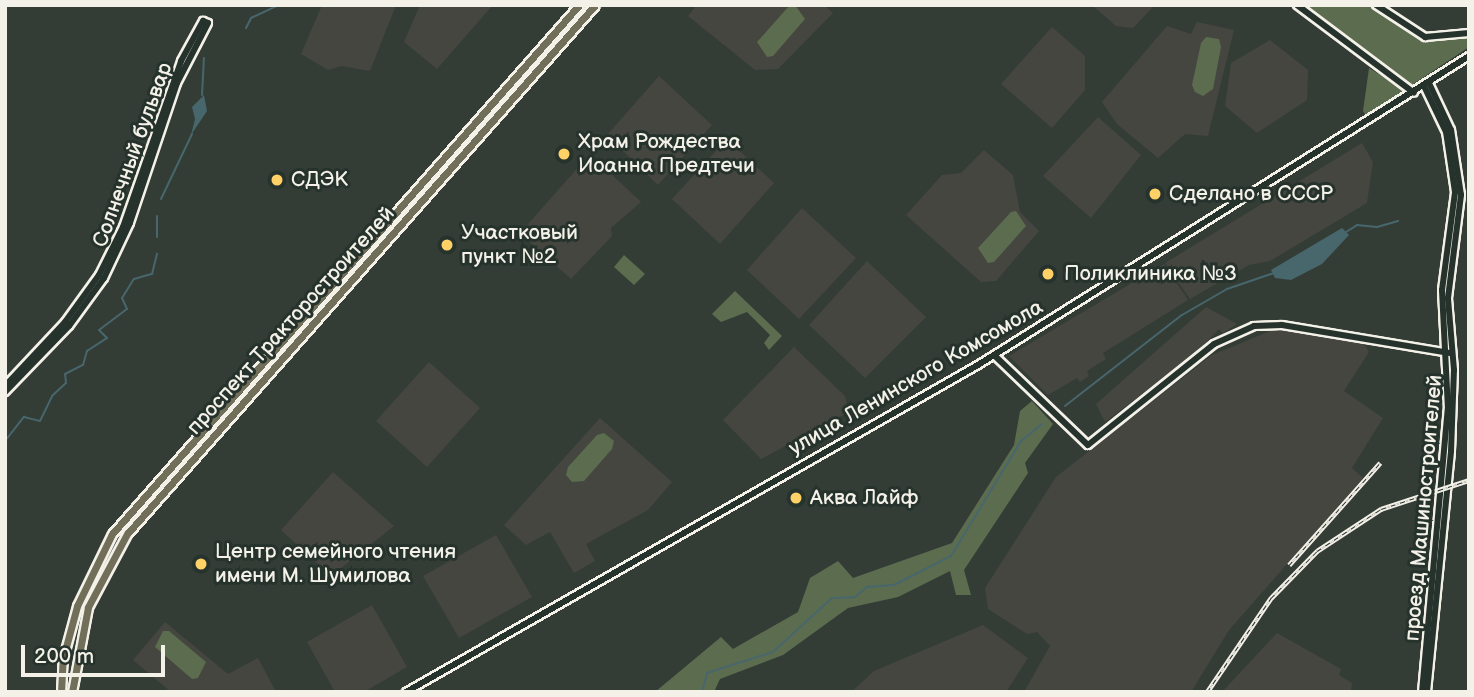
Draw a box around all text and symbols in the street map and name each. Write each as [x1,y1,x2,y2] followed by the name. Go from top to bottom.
[88,59,178,251] street label: Солнечный бульвар
[578,129,755,179] place label: Храм Рождества Иоанна Предтечи
[556,146,572,162] marker: Храм Рождества Иоанна Предтечи
[291,167,348,193] place label: СДЭК
[269,172,285,188] marker: СДЭК
[1169,181,1333,207] place label: Сделано в СССР
[1147,186,1163,202] marker: Сделано в СССР
[182,202,400,440] street label: проспект Тракторостроителей
[461,220,578,270] place label: Участковый пункт №2
[439,237,455,253] marker: Участковый пункт №2
[1064,261,1237,287] place label: Поликлиника №3
[1038,264,1058,284] marker: Поликлиника №3
[784,295,1048,461] street label: улица Ленинского Комсомола
[1400,374,1448,642] street label: проезд Машиностроителей
[810,485,918,511] place label: Аква Лайф
[788,490,804,506] marker: Аква Лайф
[215,539,456,589] place label: Центр семейного чтения имени М. Шумилова
[193,556,209,572] marker: Центр семейного чтения имени М. Шумилова
[24,630,168,674] scale bar
[34,644,94,669] text: 200 m

